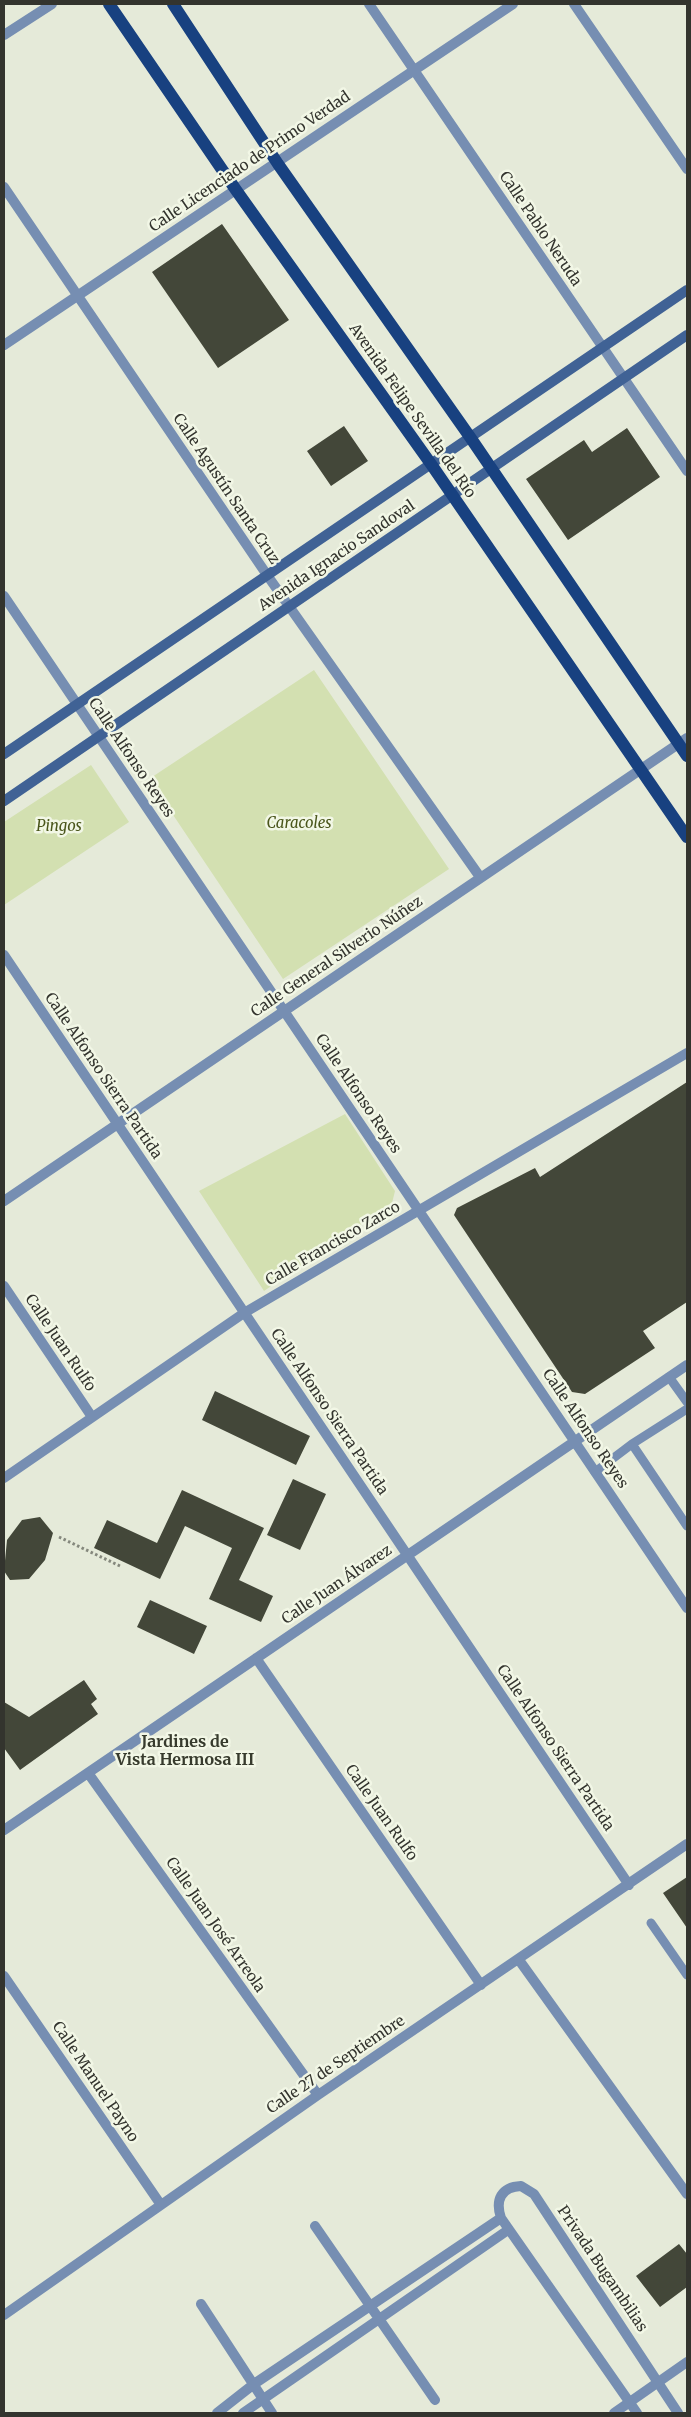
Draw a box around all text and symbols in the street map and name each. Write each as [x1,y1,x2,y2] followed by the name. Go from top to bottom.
[146,88,354,236] street label: Calle Licenciado de Primo Verdad
[495,168,585,290] street label: Calle Pablo Neruda
[345,320,479,502] street label: Avenida Felipe Sevilla del Río
[169,410,283,568] street label: Calle Agustín Santa Cruz
[255,497,419,615] street label: Avenida Ignacio Sandoval
[84,695,178,821] street label: Calle Alfonso Reyes
[266,815,332,833] park label: Caracoles
[36,818,82,836] park label: Pingos
[248,893,426,1021] street label: Calle General Silverio Núñez
[41,990,165,1162] street label: Calle Alfonso Sierra Partida
[311,1031,405,1157] street label: Calle Alfonso Reyes
[263,1198,403,1290] street label: Calle Francisco Zarco
[21,1291,99,1395] street label: Calle Juan Rulfo
[267,1326,391,1498] street label: Calle Alfonso Sierra Partida
[538,1366,632,1492] street label: Calle Alfonso Reyes
[279,1542,395,1628] street label: Calle Juan Álvarez
[493,1662,617,1834] street label: Calle Alfonso Sierra Partida
[116,1732,254,1770] district label: Jardines de Vista Hermosa III
[341,1762,421,1864] street label: Calle Juan Rulfo
[162,1854,268,1996] street label: Calle Juan José Arreola
[264,2012,408,2118] street label: Calle 27 de Septiembre
[48,2018,142,2146] street label: Calle Manuel Payno
[553,2203,651,2335] street label: Privada Bugambilias

